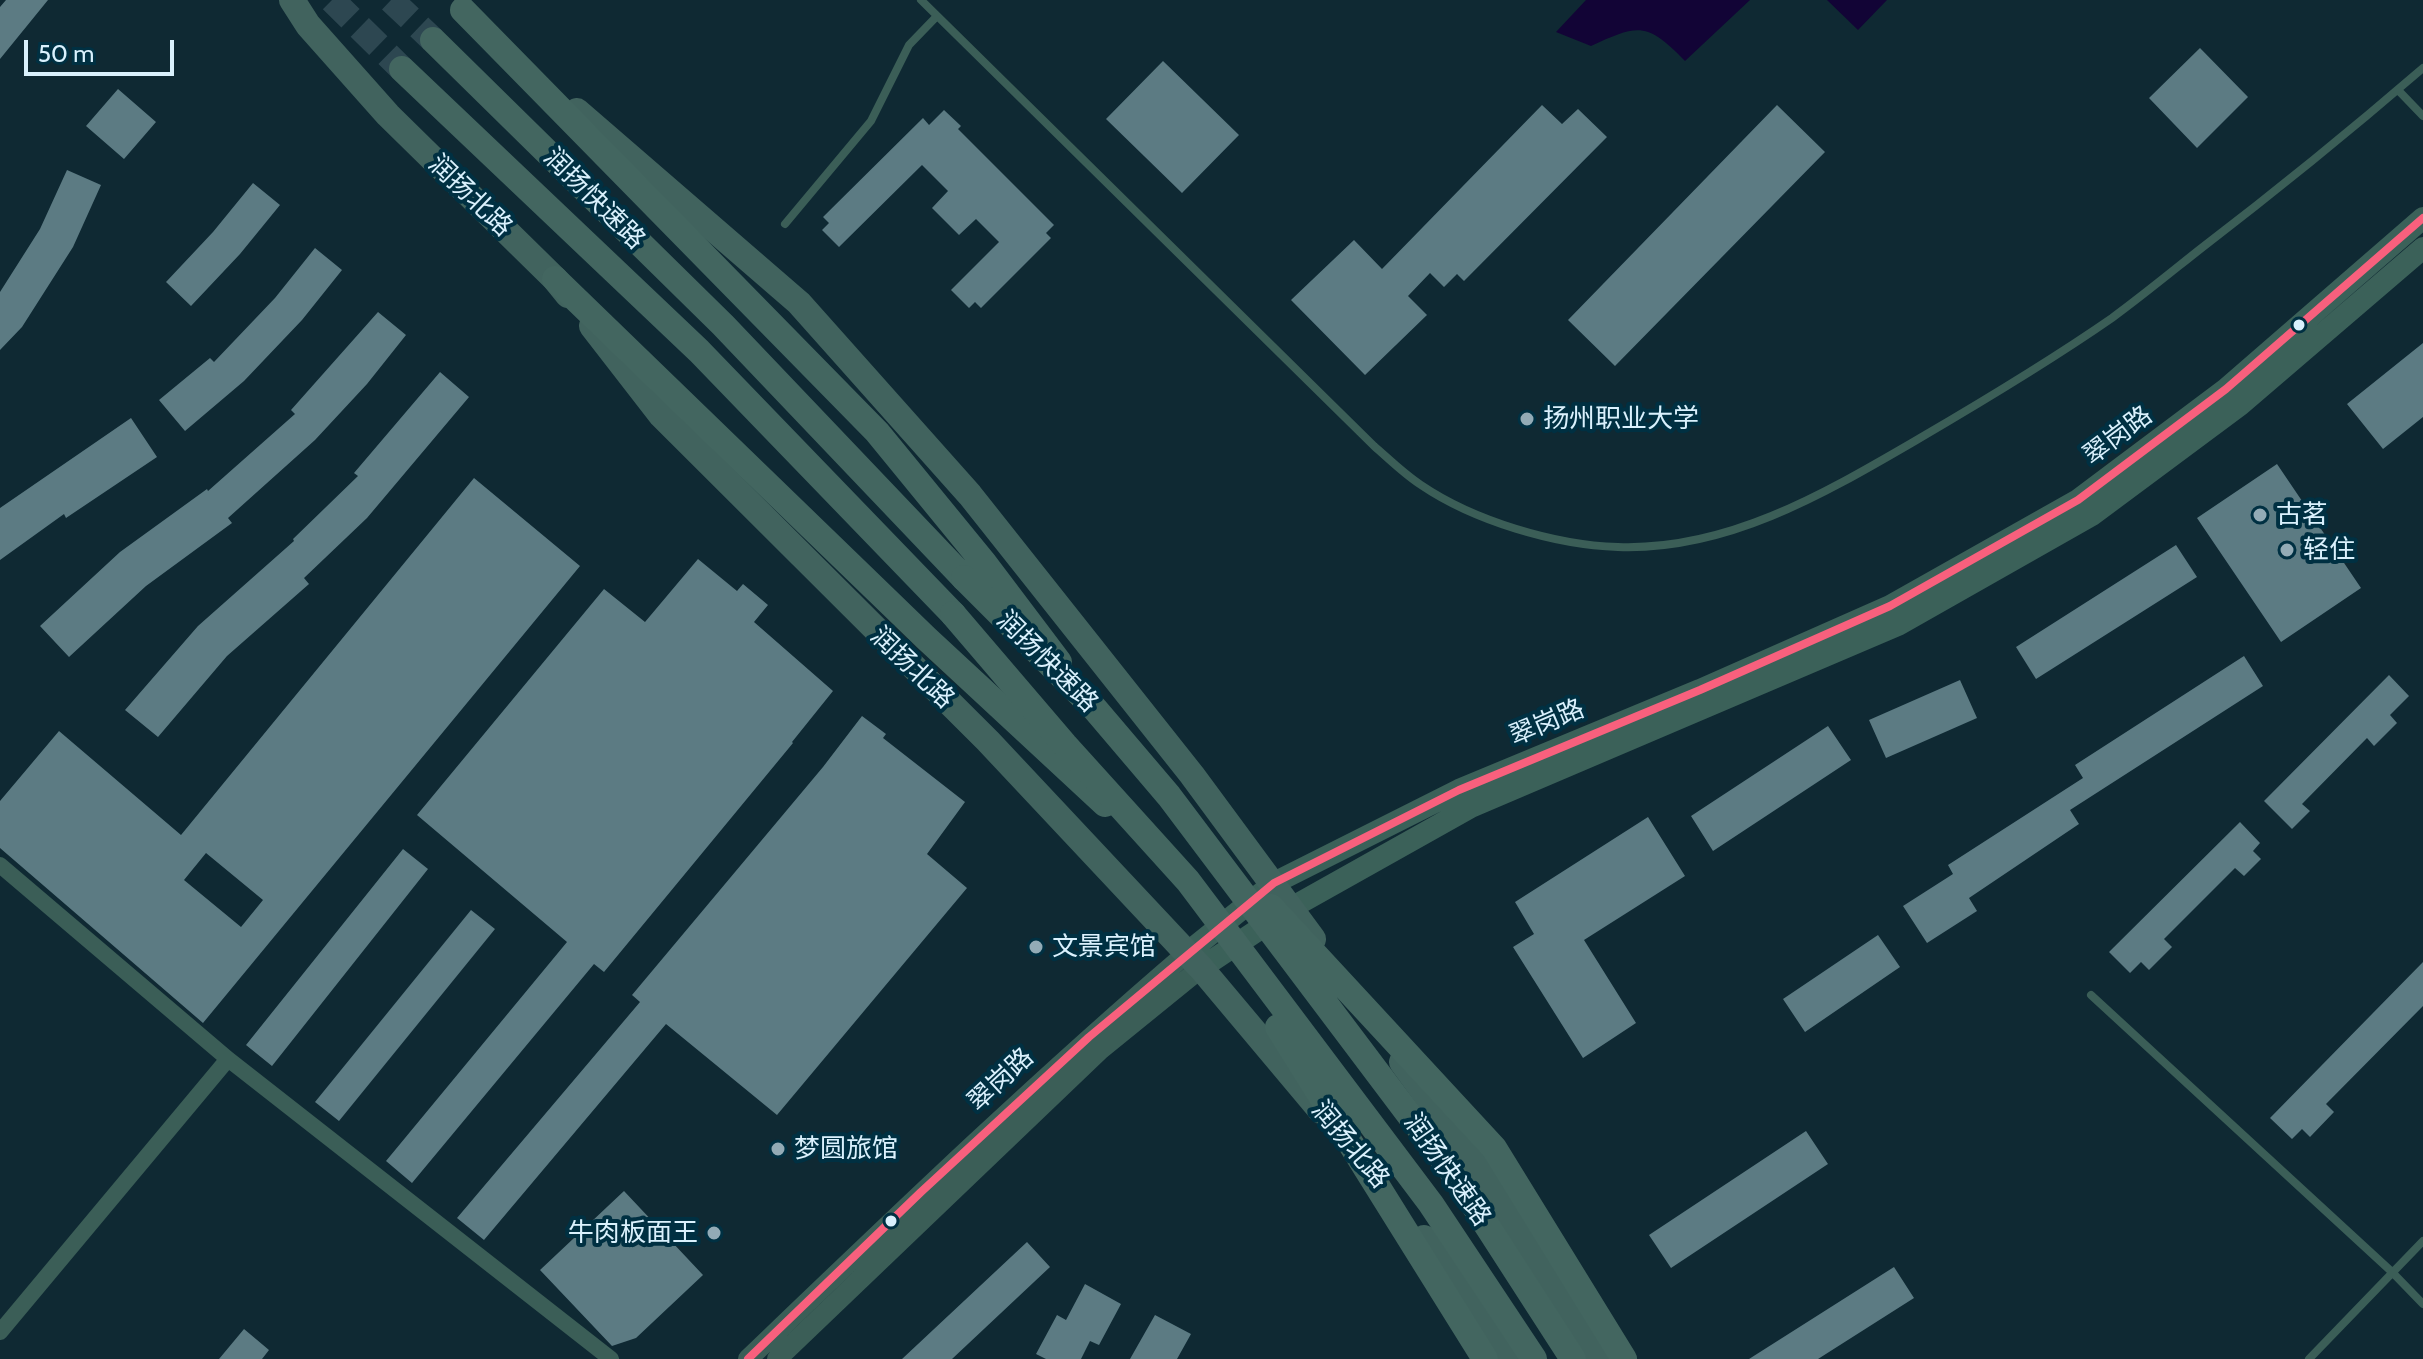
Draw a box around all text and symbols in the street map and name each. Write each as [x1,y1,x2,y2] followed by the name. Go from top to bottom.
[28,24,178,74] scale bar
[38,39,94,68] text: 50 m
[537,142,651,256] street label: 润扬快速路
[422,149,518,243] street label: 润扬北路
[2291,317,2307,333] unlabelled marker
[2077,400,2159,472] street label: 翠岗路
[1543,403,1699,435] place label: 扬州职业大学
[1518,410,1536,428] marker: 扬州职业大学
[2276,499,2328,531] place label: 古茗
[2251,506,2269,524] marker: 古茗
[2303,534,2355,566] place label: 轻住
[2278,541,2296,559] marker: 轻住
[990,605,1104,719] street label: 润扬快速路
[864,621,960,715] street label: 润扬北路
[1505,693,1589,753] street label: 翠岗路
[1052,931,1156,963] place label: 文景宾馆
[1027,938,1045,956] marker: 文景宾馆
[962,1042,1040,1118] street label: 翠岗路
[1305,1095,1395,1195] street label: 润扬北路
[1397,1108,1497,1232] street label: 润扬快速路
[794,1133,898,1165] place label: 梦圆旅馆
[769,1140,787,1158] marker: 梦圆旅馆
[883,1213,899,1229] unlabelled marker
[568,1217,698,1249] place label: 牛肉板面王
[705,1224,723,1242] marker: 牛肉板面王

